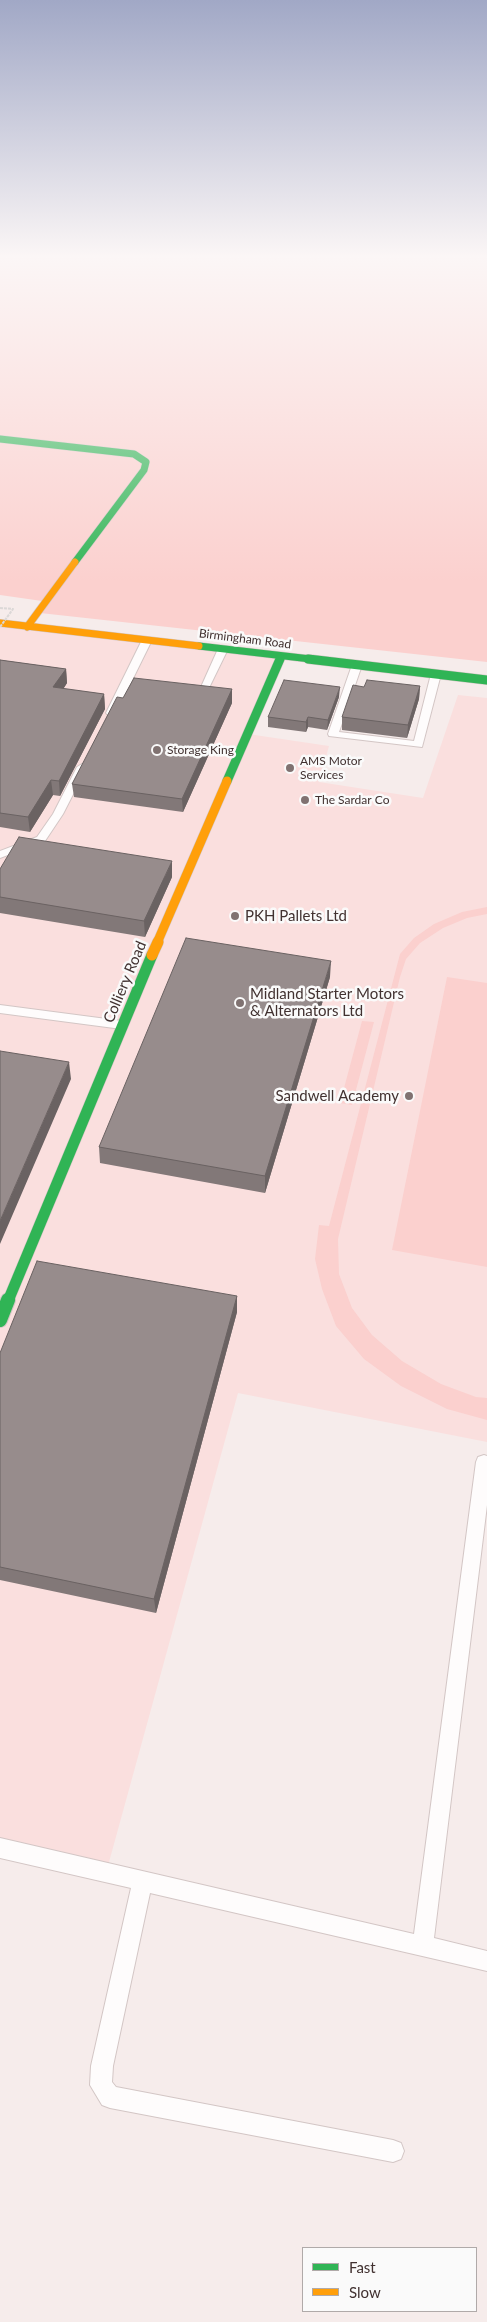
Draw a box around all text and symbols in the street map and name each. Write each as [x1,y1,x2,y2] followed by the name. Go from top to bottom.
[198,626,292,652] street label: Birmingham Road
[167,743,234,757] place label: Storage King
[151,744,163,756] marker: Storage King
[300,754,362,782] place label: AMS Motor Services
[284,762,296,774] marker: AMS Motor Services
[315,793,389,807] place label: The Sardar Co
[299,794,311,806] marker: The Sardar Co
[245,907,347,925] place label: PKH Pallets Ltd
[229,910,241,922] marker: PKH Pallets Ltd
[100,938,150,1026] street label: Colliery Road
[250,985,404,1020] place label: Midland Starter Motors & Alternators Ltd
[234,997,246,1009] marker: Midland Starter Motors & Alternators Ltd
[275,1087,399,1105] place label: Sandwell Academy
[403,1090,415,1102] marker: Sandwell Academy
[302,2247,477,2312] legend
[349,2258,376,2276] text: Fast
[349,2283,381,2301] text: Slow

